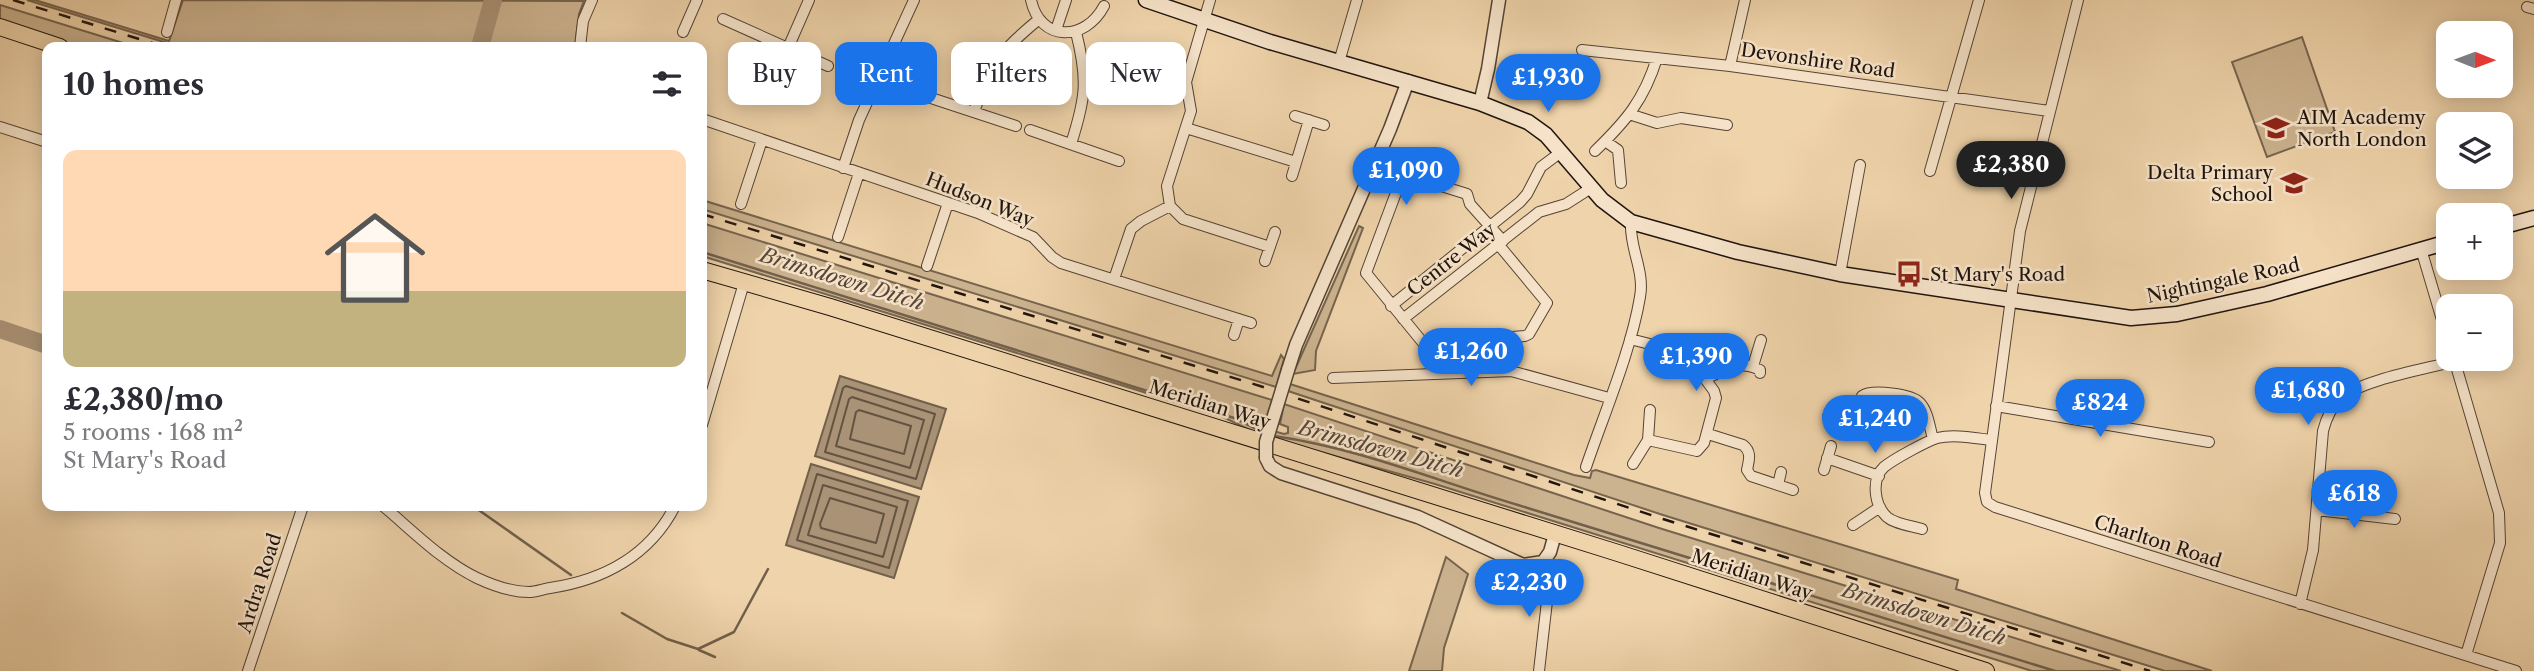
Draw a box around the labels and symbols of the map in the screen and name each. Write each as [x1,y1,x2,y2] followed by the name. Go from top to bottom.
[2436,21,2513,98] north arrow
[1739,38,1897,83] street label: Devonshire Road
[1491,54,1605,114] pin: £1,930
[2296,106,2427,151] place label: AIM Academy North London
[2261,113,2291,143] school or university icon: AIM Academy North London
[1954,142,2068,201] pin: £2,380
[1349,148,1463,207] pin: £1,090
[2147,161,2273,206] place label: Delta Primary School
[922,167,1038,232] street label: Hudson Way
[2279,168,2309,198] school or university icon: Delta Primary School
[1403,217,1500,301] street label: Centre Way
[755,241,927,315] water label: Brimsdown Ditch
[2144,253,2302,308] street label: Nightingale Road
[1894,259,1924,289] bus stop icon: St Mary's Road
[1930,263,2066,286] place label: St Mary's Road
[1414,328,1528,388] pin: £1,260
[1639,334,1753,393] pin: £1,390
[2251,368,2365,427] pin: £1,680
[1146,375,1274,434] street label: Meridian Way
[2059,380,2141,439] pin: £824
[1818,396,1932,455] pin: £1,240
[1294,414,1466,483] water label: Brimsdown Ditch
[2313,470,2395,530] pin: £618
[2091,510,2225,573] street label: Charlton Road
[232,530,286,637] street label: Ardra Road
[1688,544,1816,605] street label: Meridian Way
[1472,560,1586,619] pin: £2,230
[1837,576,2009,650] water label: Brimsdown Ditch

